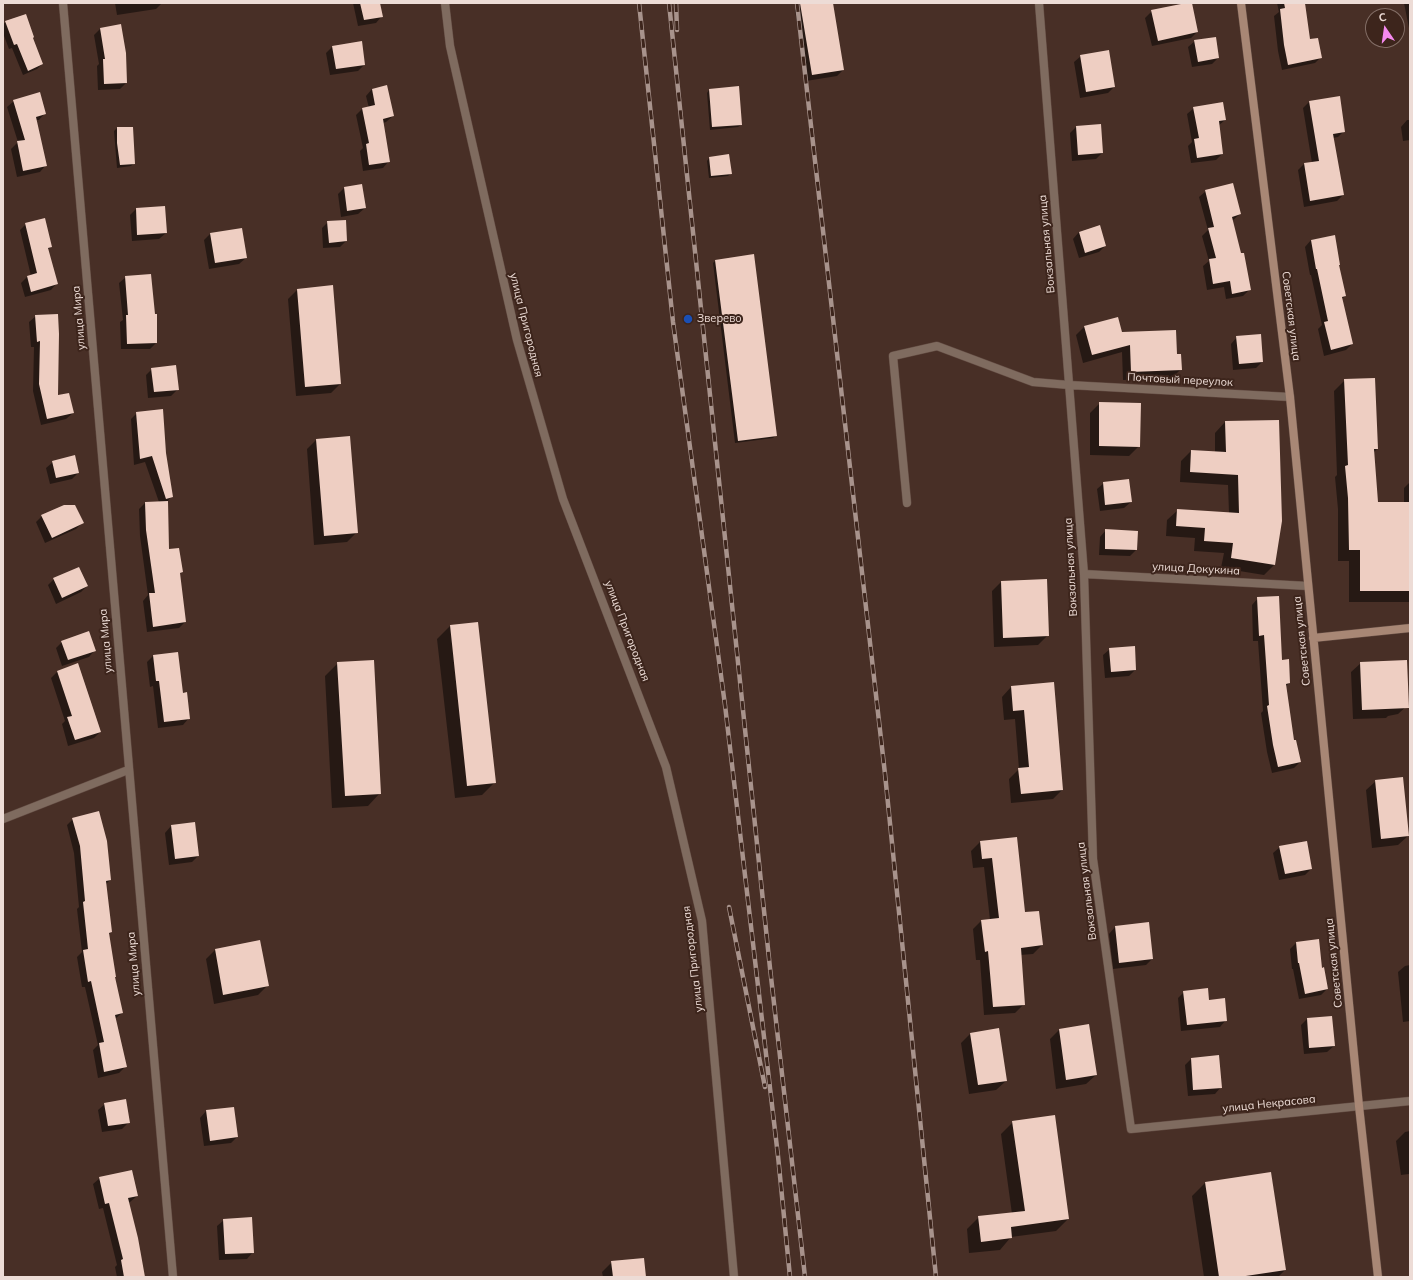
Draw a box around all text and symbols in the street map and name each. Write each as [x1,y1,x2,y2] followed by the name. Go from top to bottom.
[1365,8,1405,48] north arrow
[1377,10,1388,25] text: С
[1036,194,1058,294] street label: Вокзальная улица
[1279,270,1303,362] street label: Советская улица
[507,271,545,379] street label: улица Пригородная
[70,285,88,351] street label: улица Мира
[697,312,742,326] place label: Зверево
[682,313,694,325] marker: Зверево
[1127,371,1233,389] street label: Почтовый переулок
[1062,517,1080,617] street label: Вокзальная улица
[1152,560,1240,578] street label: улица Докукина
[602,579,652,683] street label: улица Пригородная
[1291,595,1313,687] street label: Советская улица
[97,608,115,674] street label: улица Мира
[1074,841,1100,941] street label: Вокзальная улица
[680,905,706,1013] street label: улица Пригородная
[1323,917,1345,1009] street label: Советская улица
[125,931,143,997] street label: улица Мира
[1222,1093,1316,1115] street label: улица Некрасова

